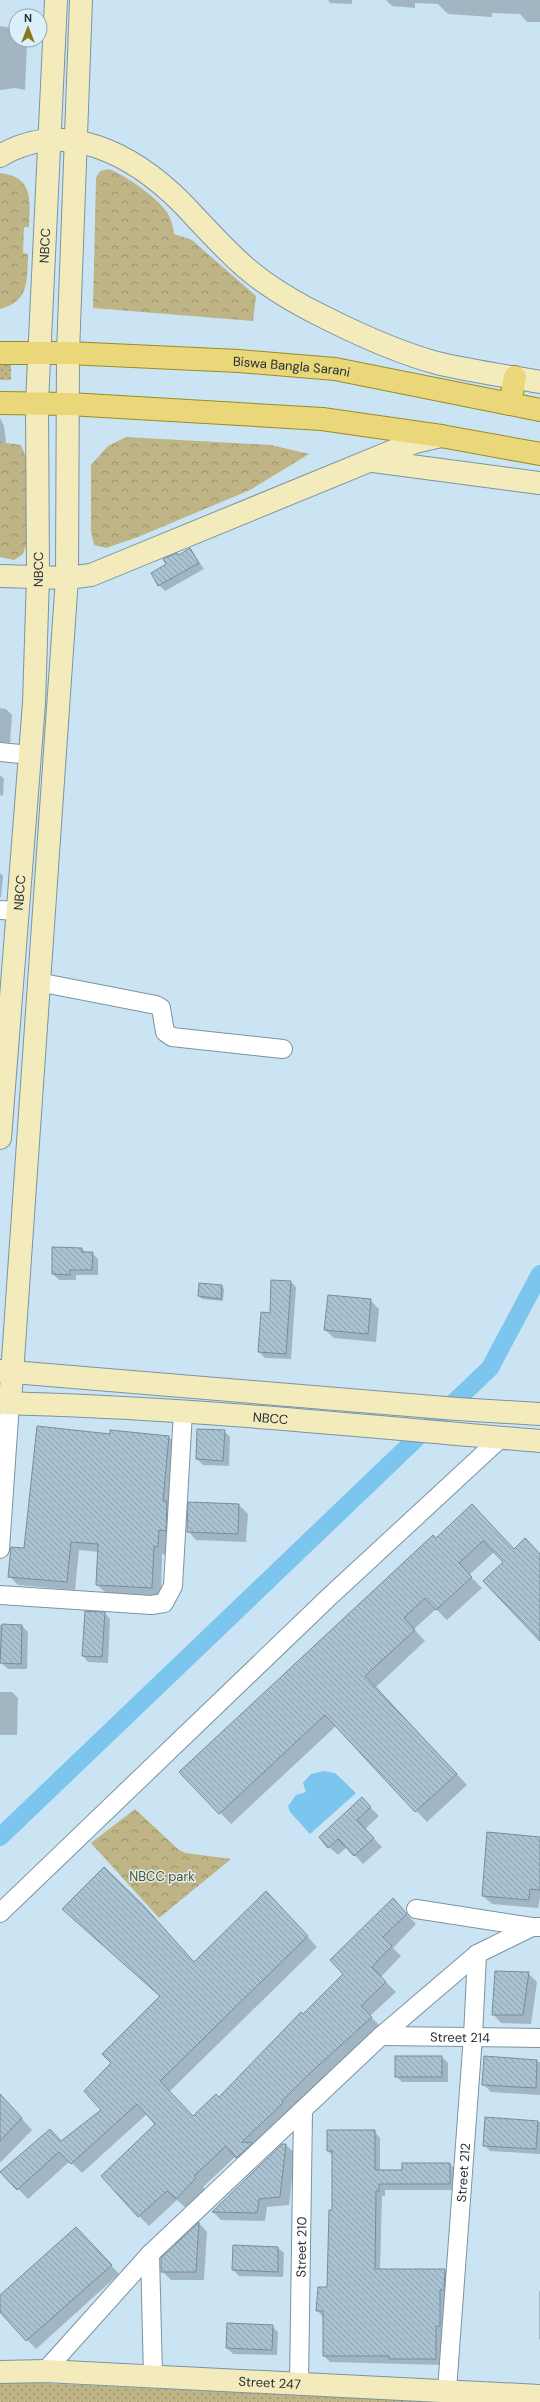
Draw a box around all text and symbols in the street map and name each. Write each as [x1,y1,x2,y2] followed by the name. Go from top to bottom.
[8,8,48,48] north arrow
[24,11,32,25] text: N
[36,227,54,264] street label: NBCC
[233,353,352,381] street label: Biswa Bangla Sarani
[30,552,47,587] street label: NBCC
[10,874,30,911] street label: NBCC
[252,1409,289,1428] street label: NBCC
[129,1868,195,1885] park label: NBCC park
[430,2029,490,2046] street label: Street 214
[453,2142,474,2203] street label: Street 212
[293,2216,310,2278] street label: Street 210
[238,2373,301,2393] street label: Street 247

